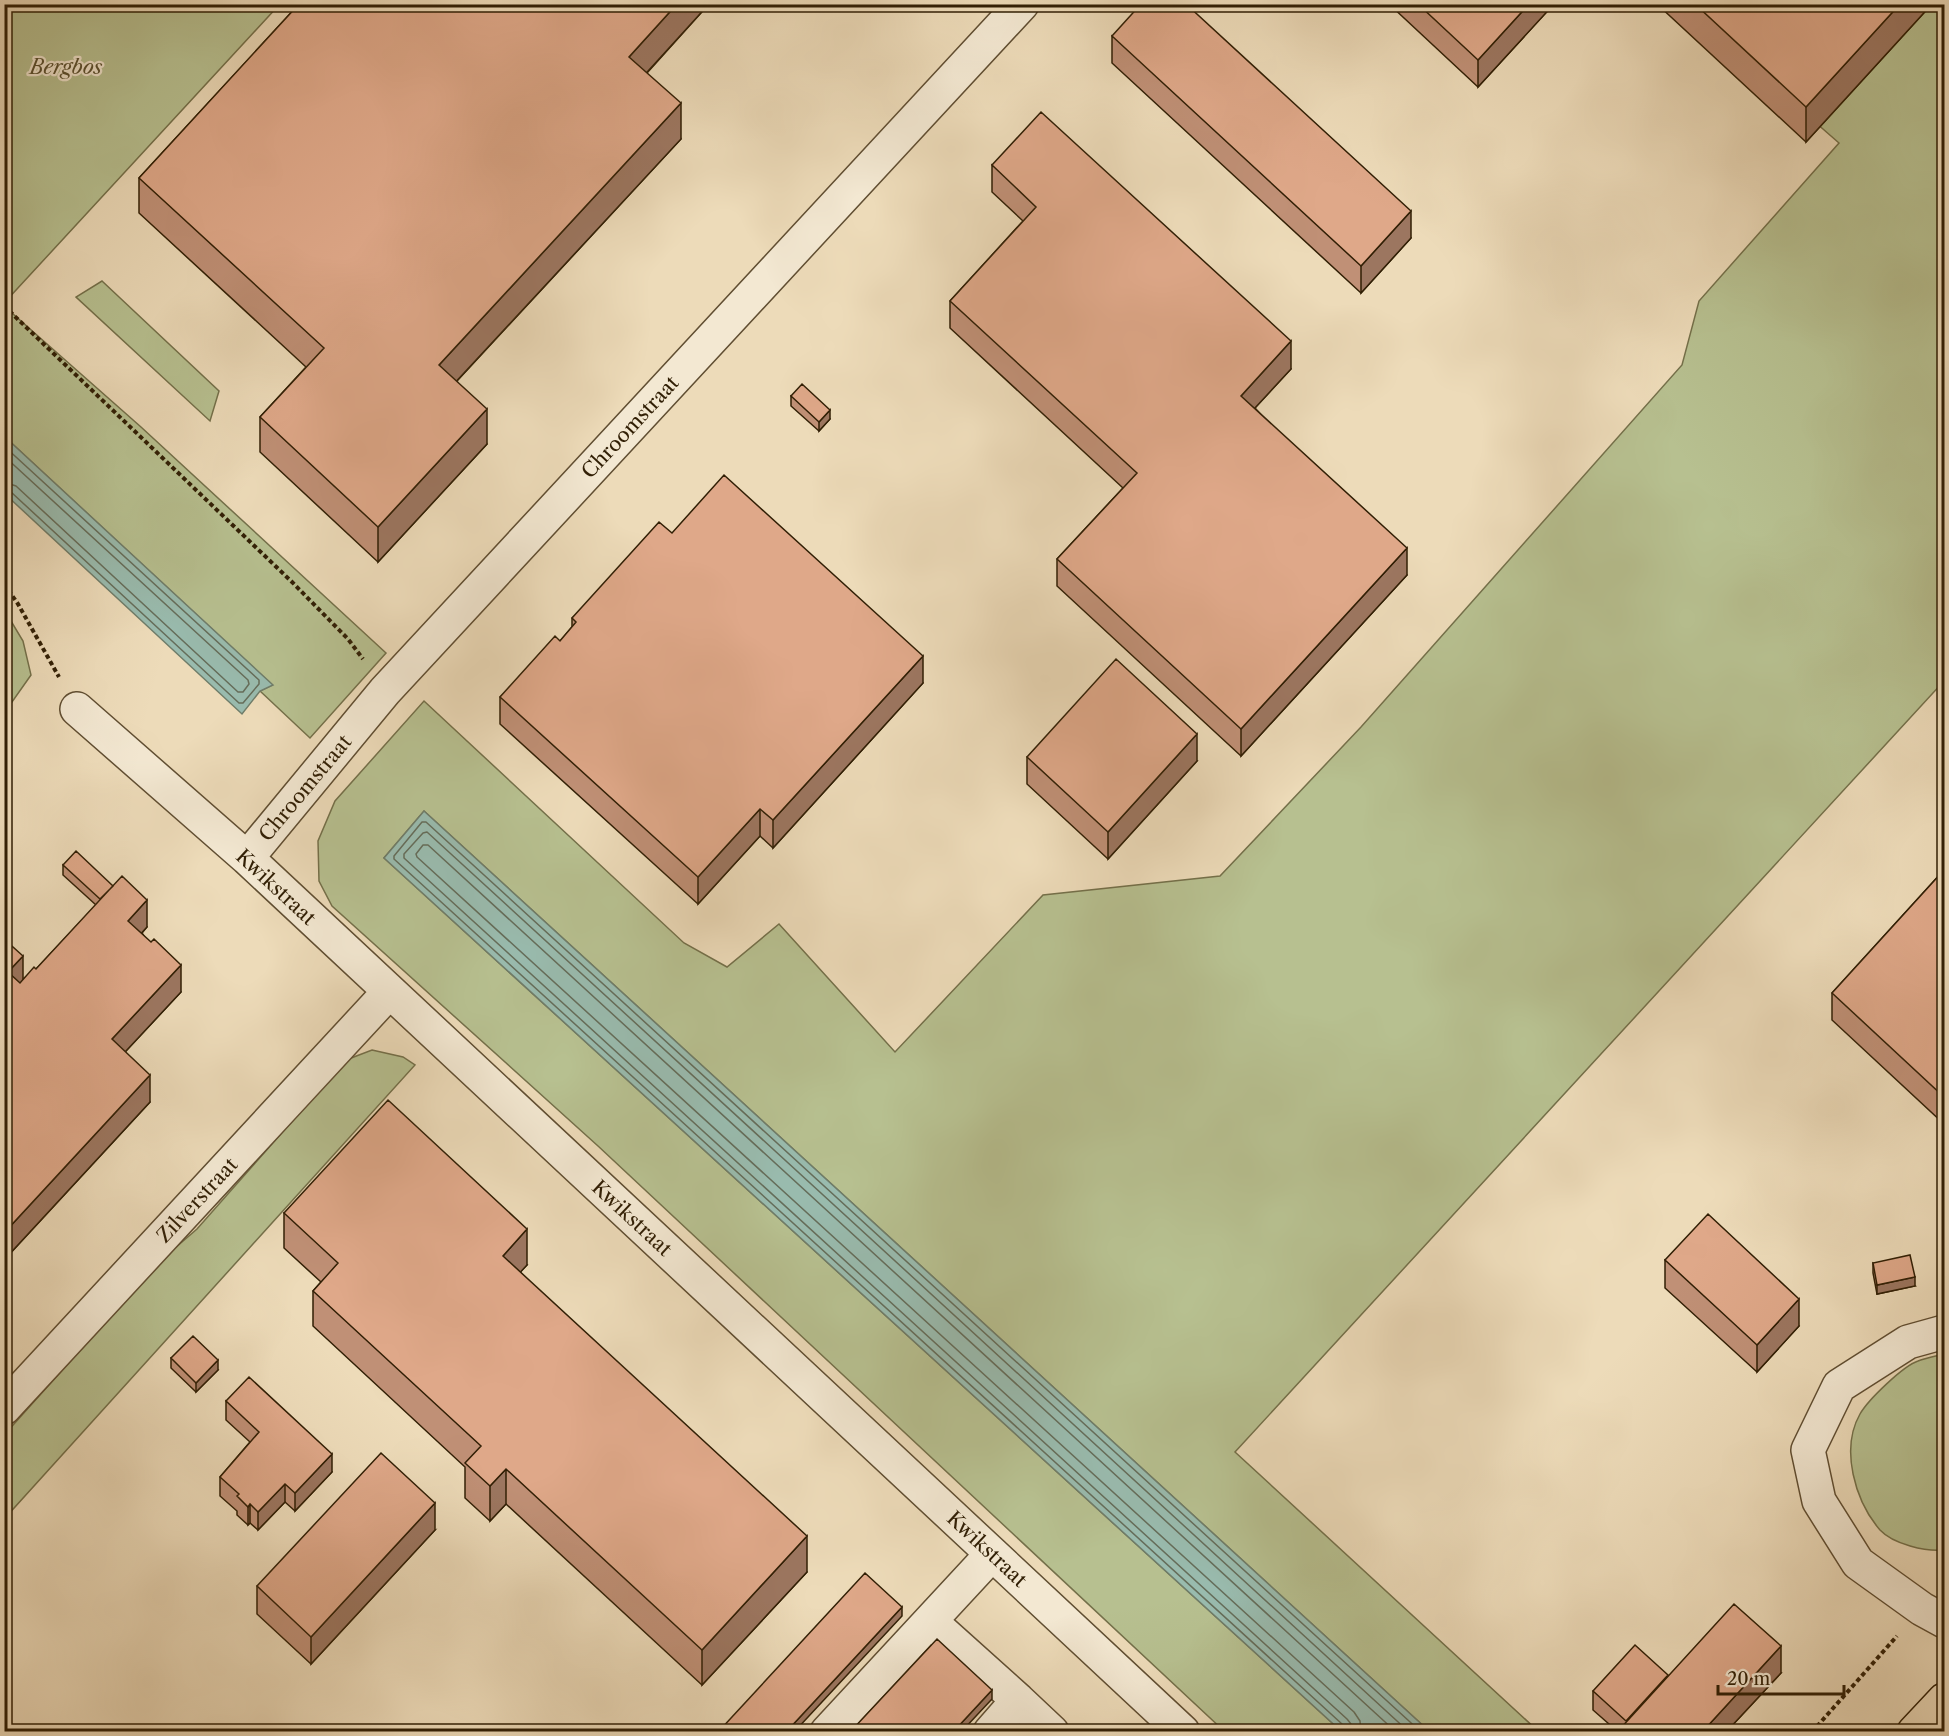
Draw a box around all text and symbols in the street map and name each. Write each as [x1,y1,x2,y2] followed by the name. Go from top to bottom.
[28,55,102,79] park label: Bergbos
[576,371,684,483] street label: Chroomstraat
[254,730,356,846] street label: Chroomstraat
[231,844,321,930] street label: Kwikstraat
[152,1153,242,1247] street label: Zilverstraat
[587,1175,677,1261] street label: Kwikstraat
[942,1506,1032,1592] street label: Kwikstraat
[1718,1658,1844,1696] scale bar
[1727,1668,1771,1690] text: 20 m

